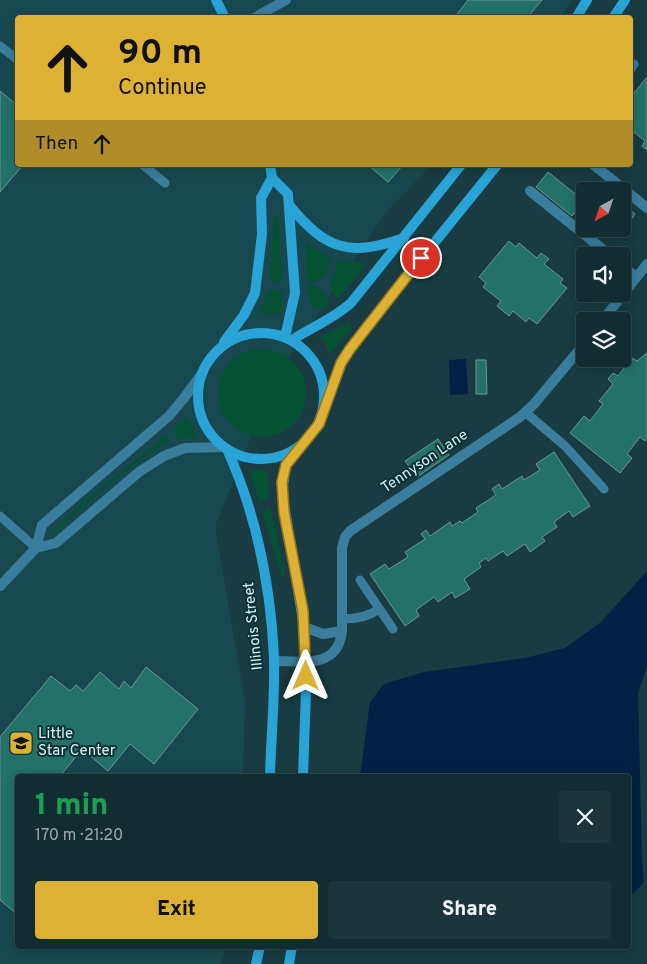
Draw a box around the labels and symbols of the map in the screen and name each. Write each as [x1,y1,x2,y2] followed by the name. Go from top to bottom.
[576,182,631,238] north arrow
[400,237,442,279] pin
[378,426,472,498] street label: Tennyson Lane
[240,581,268,671] street label: Illinois Street
[279,649,331,701] position arrow
[38,725,116,761] place label: Little Star Center
[8,730,34,756] school or university icon: Little Star Center

